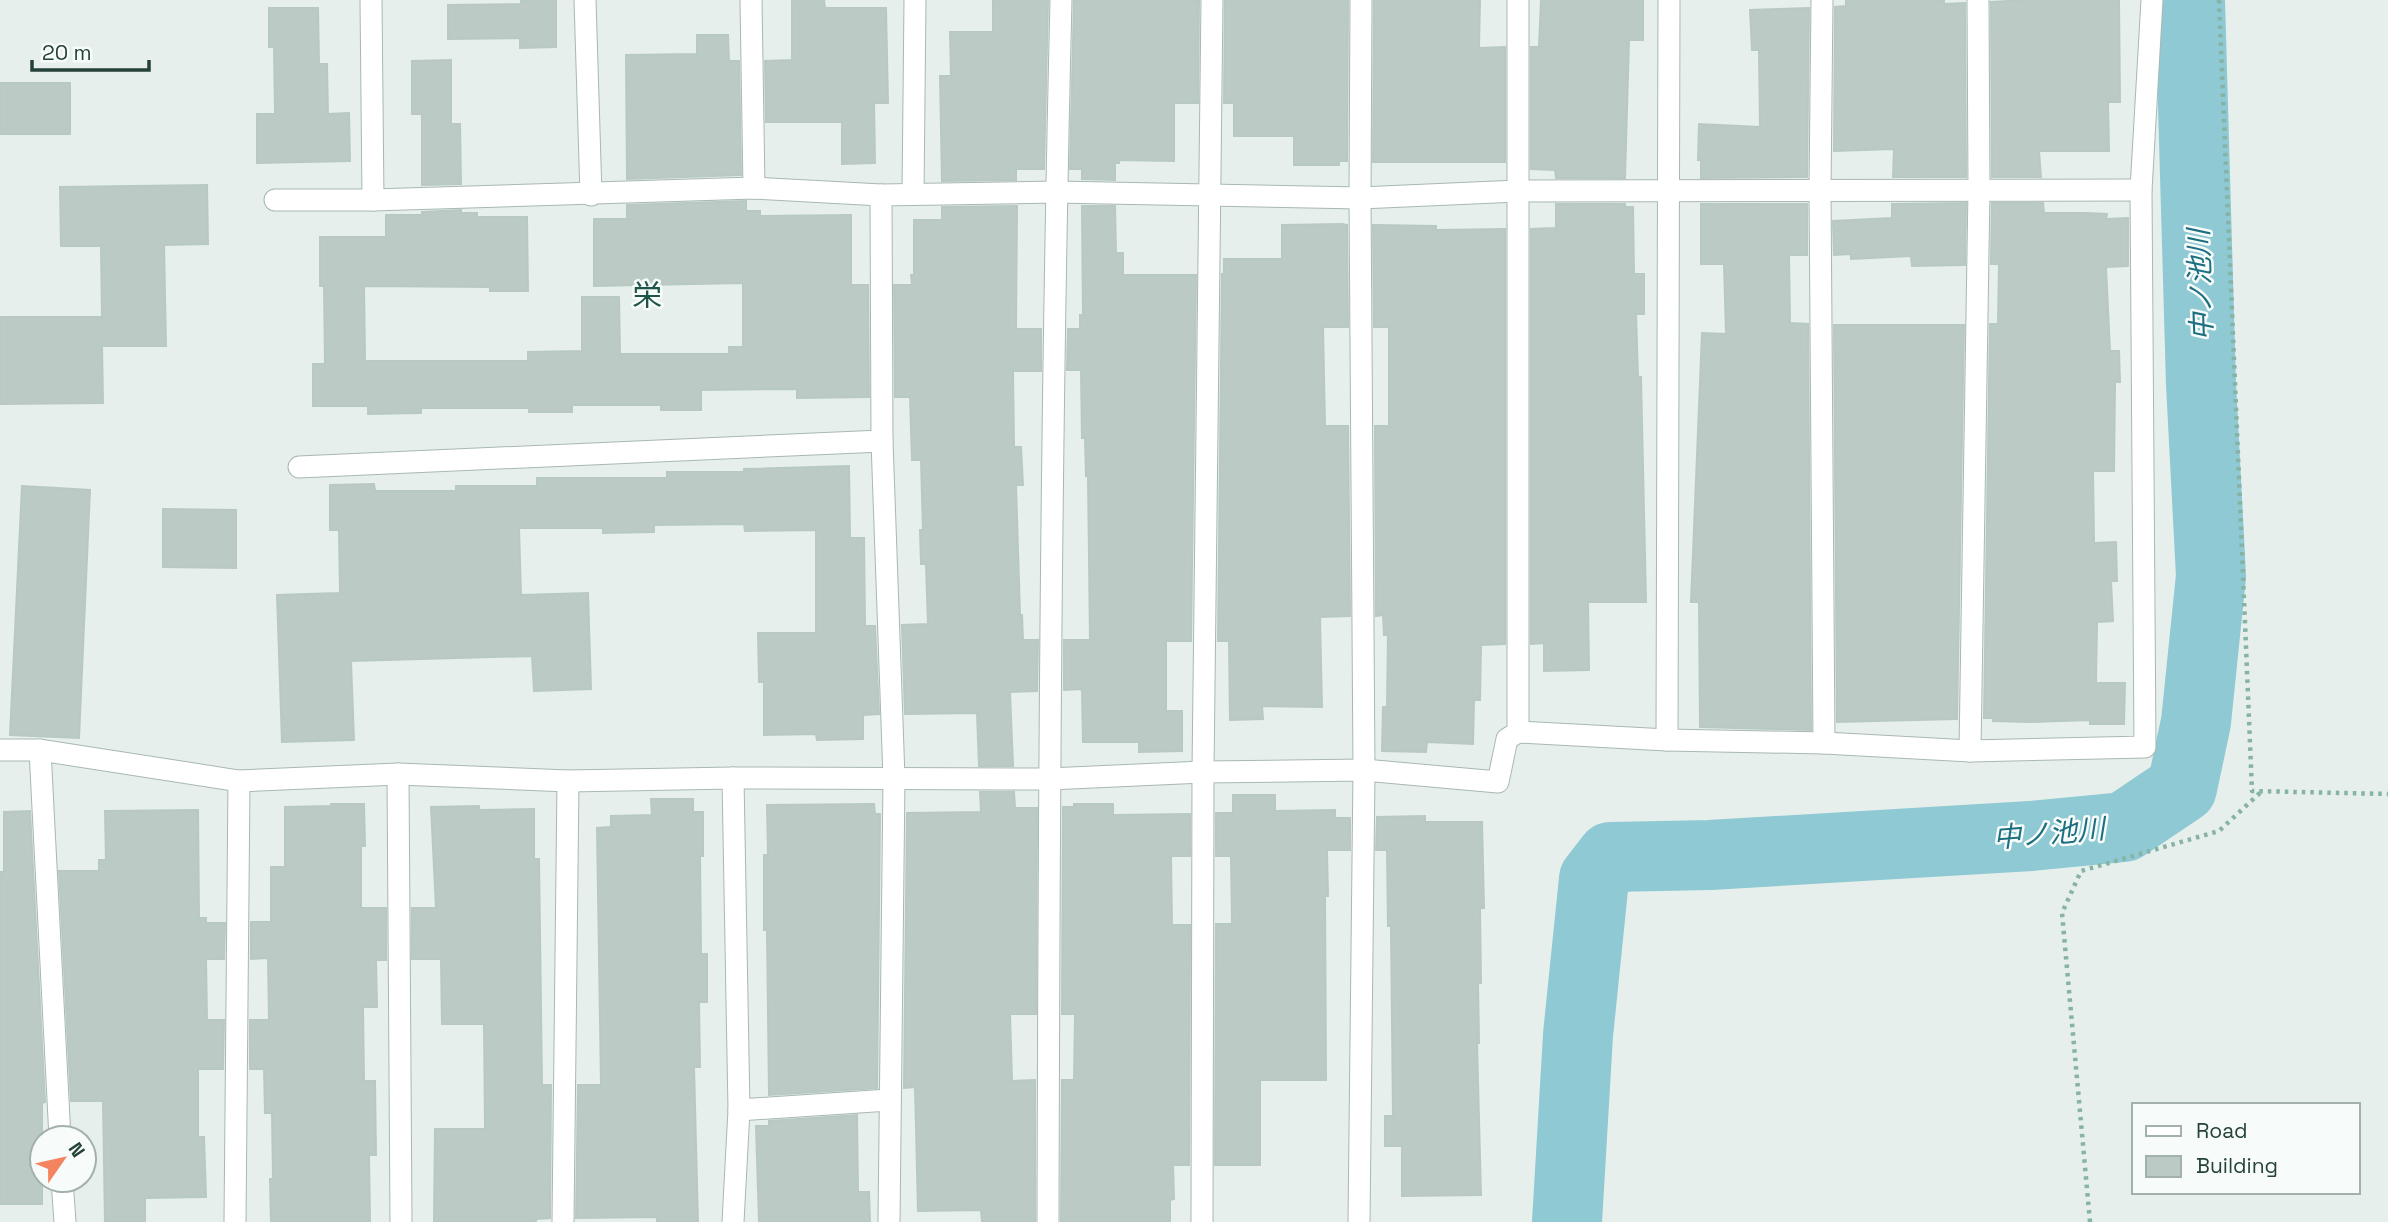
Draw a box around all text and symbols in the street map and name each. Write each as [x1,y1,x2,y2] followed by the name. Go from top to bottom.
[32,28,149,72] scale bar
[42,39,92,66] text: 20 m
[2180,225,2220,342] water label: 中ノ池川
[632,276,662,315] district label: 栄
[1992,810,2109,856] water label: 中ノ池川
[2132,1103,2360,1194] legend
[2196,1117,2248,1144] text: Road
[28,1124,98,1194] north arrow
[63,1138,91,1162] text: N
[2196,1152,2278,1179] text: Building

